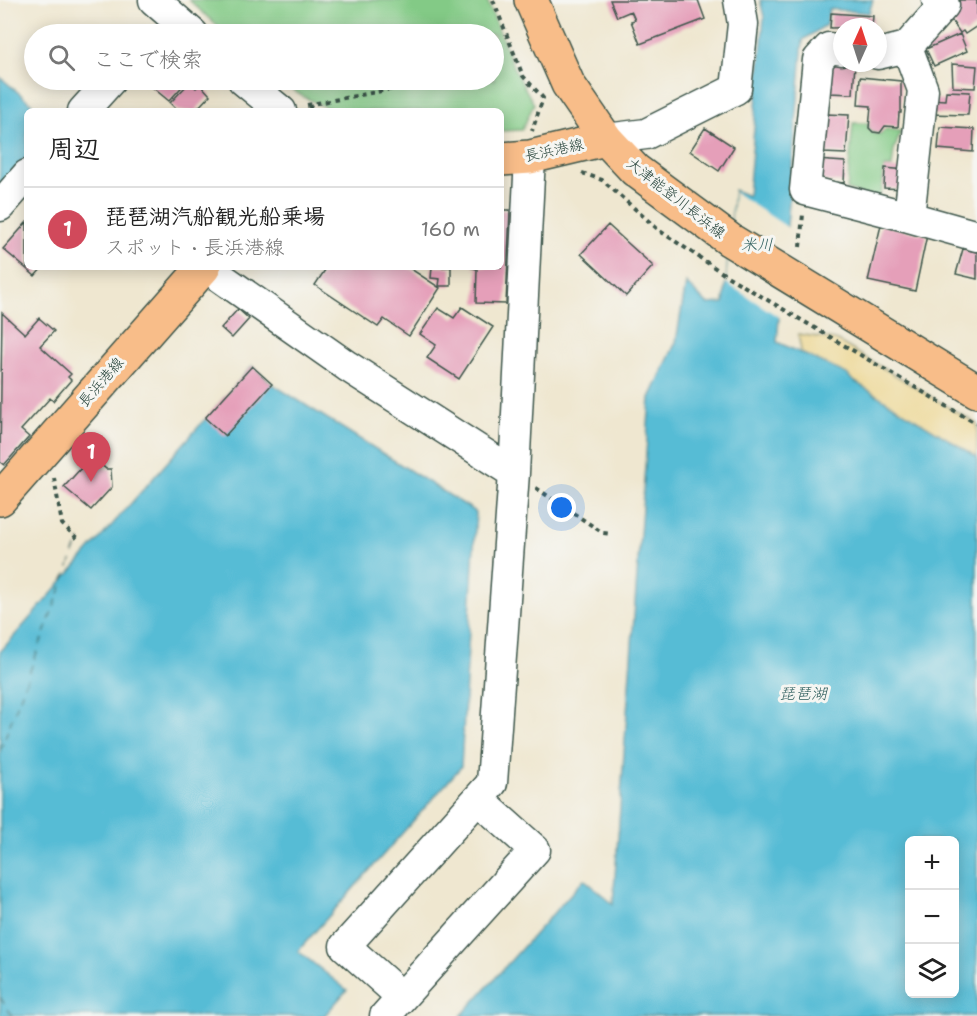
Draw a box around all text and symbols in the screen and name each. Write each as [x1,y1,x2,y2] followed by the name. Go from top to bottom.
[833,18,887,72] north arrow
[24,24,504,90] search box
[45,41,78,74] icon: search
[93,45,203,74] text: ここで検索
[48,131,100,166] text: 周辺
[523,134,585,166] street label: 長浜港線
[623,153,729,243] street label: 大津能登川長浜線
[105,202,325,231] text: 琵琶湖汽船観光船乗場
[63,216,72,242] text: 1
[421,216,480,242] text: 160 m
[105,234,284,260] text: スポット · 長浜港線
[741,234,773,255] water label: 米川
[74,353,128,411] street label: 長浜港線
[72,432,110,482] pin: 1
[547,493,576,522] your location
[779,683,829,704] water label: 琵琶湖
[905,836,959,998] map controls
[905,836,959,890] button: +
[905,890,959,944] button: −
[905,944,959,998] button: layers

